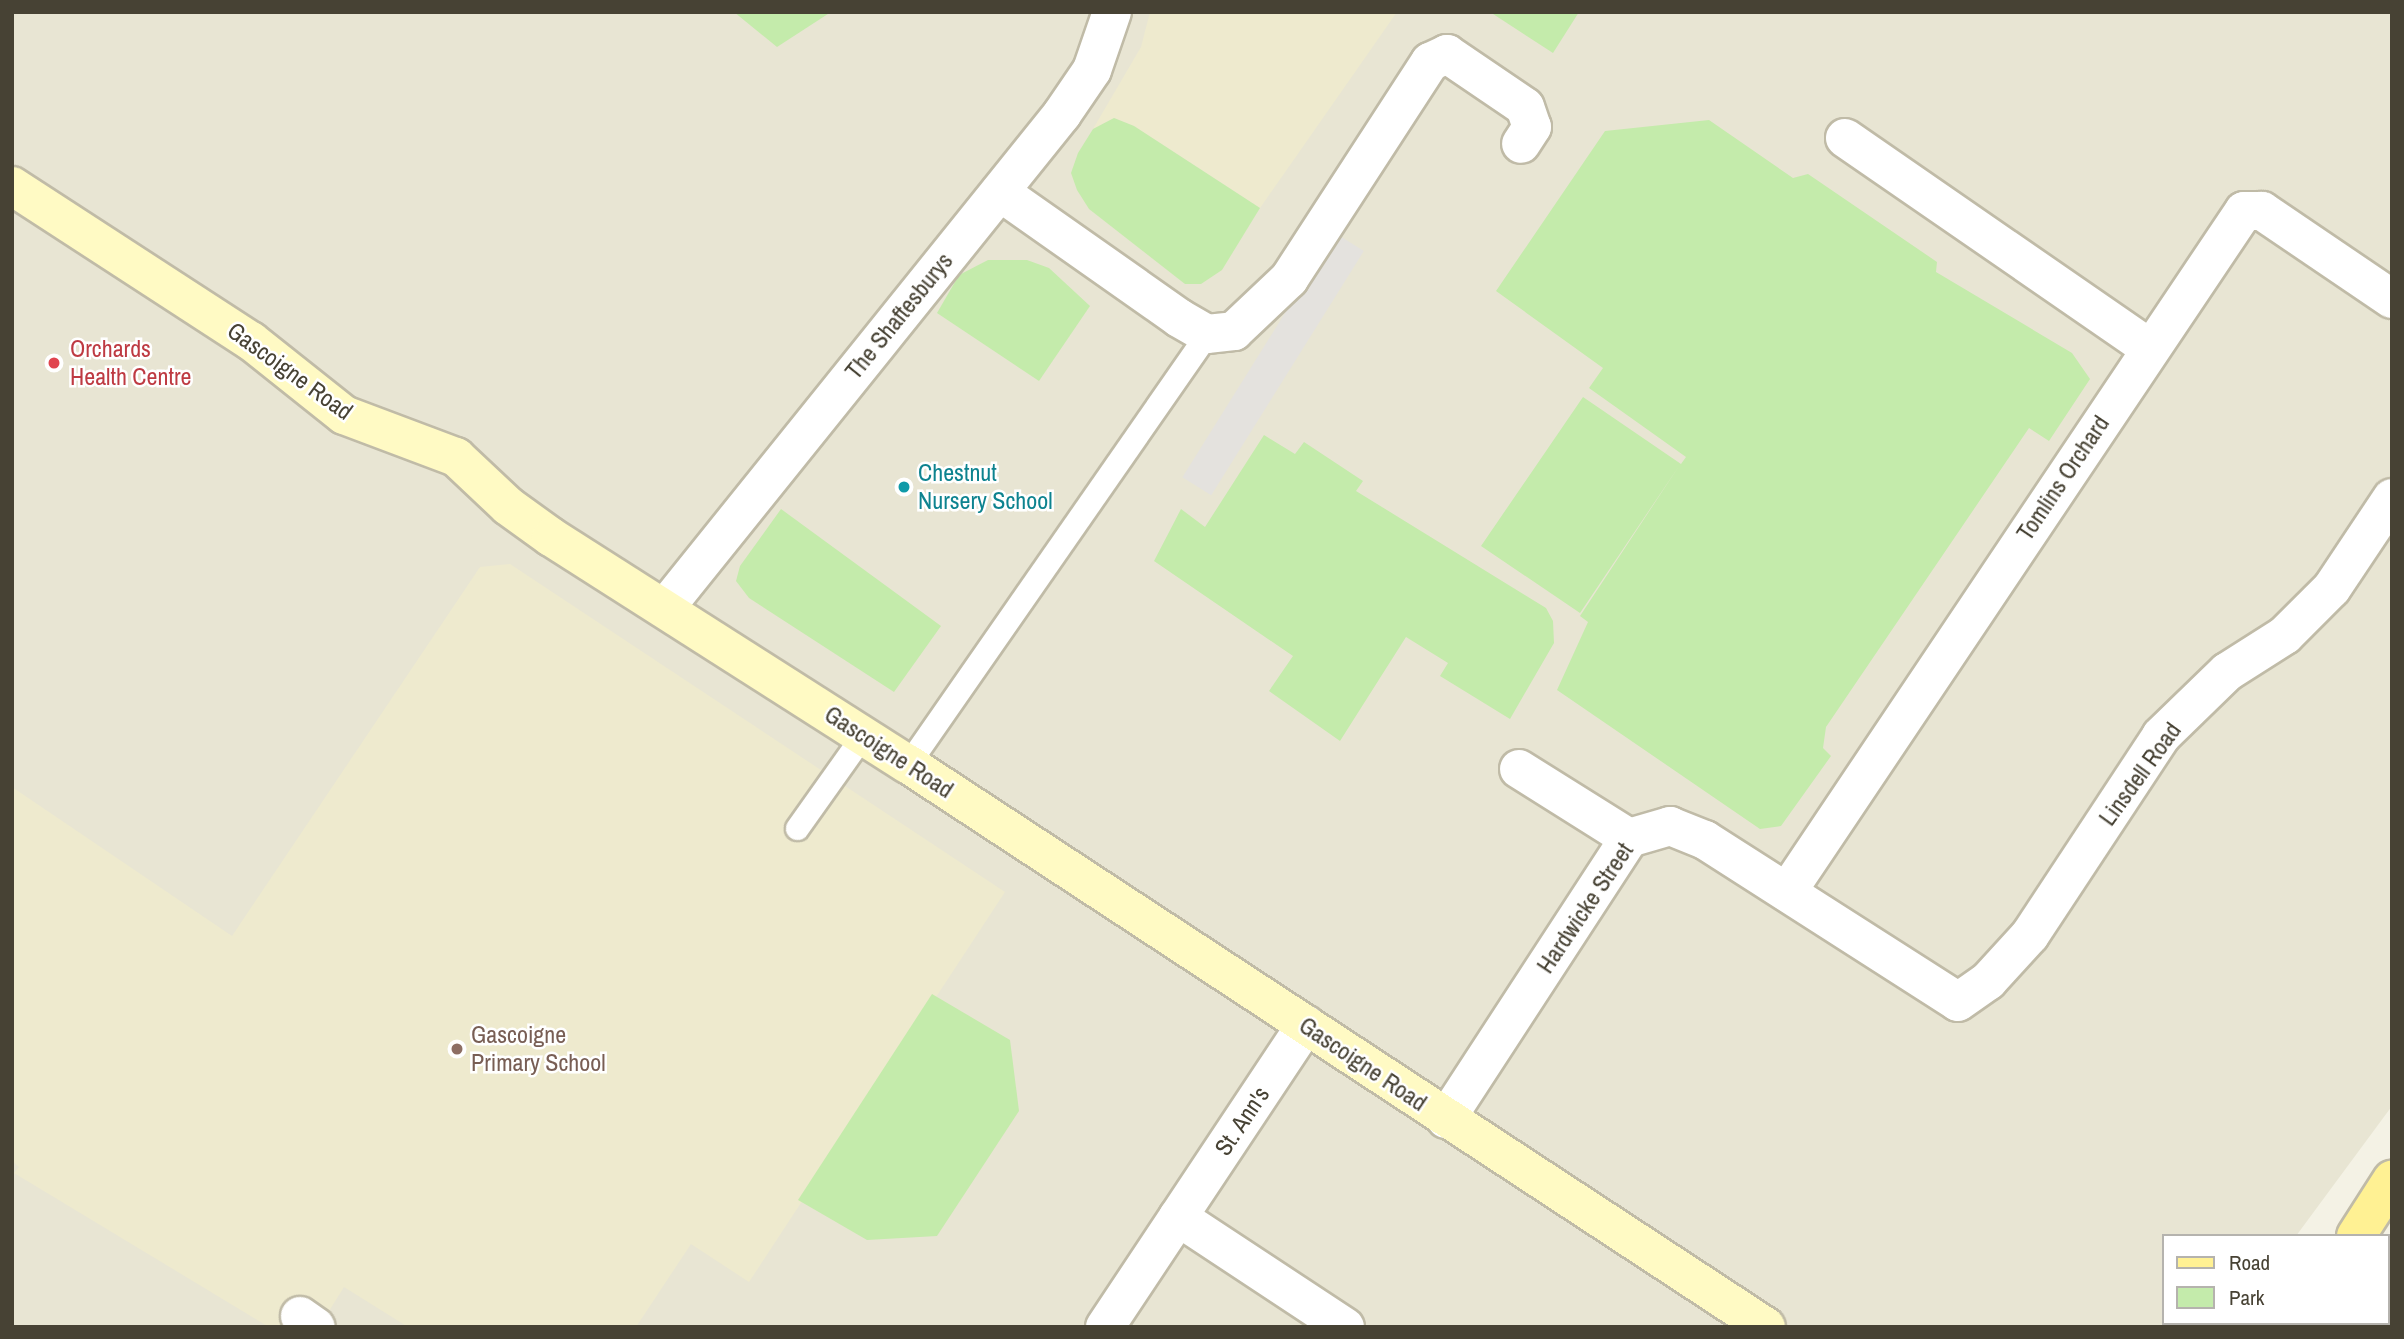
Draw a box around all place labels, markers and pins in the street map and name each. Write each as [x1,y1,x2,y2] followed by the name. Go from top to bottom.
[70,335,191,391] place label: Orchards Health Centre
[44,353,64,373] marker: Orchards Health Centre
[918,459,1053,515] place label: Chestnut Nursery School
[896,479,912,495] marker: Chestnut Nursery School
[471,1021,606,1077] place label: Gascoigne Primary School
[449,1041,465,1057] marker: Gascoigne Primary School

